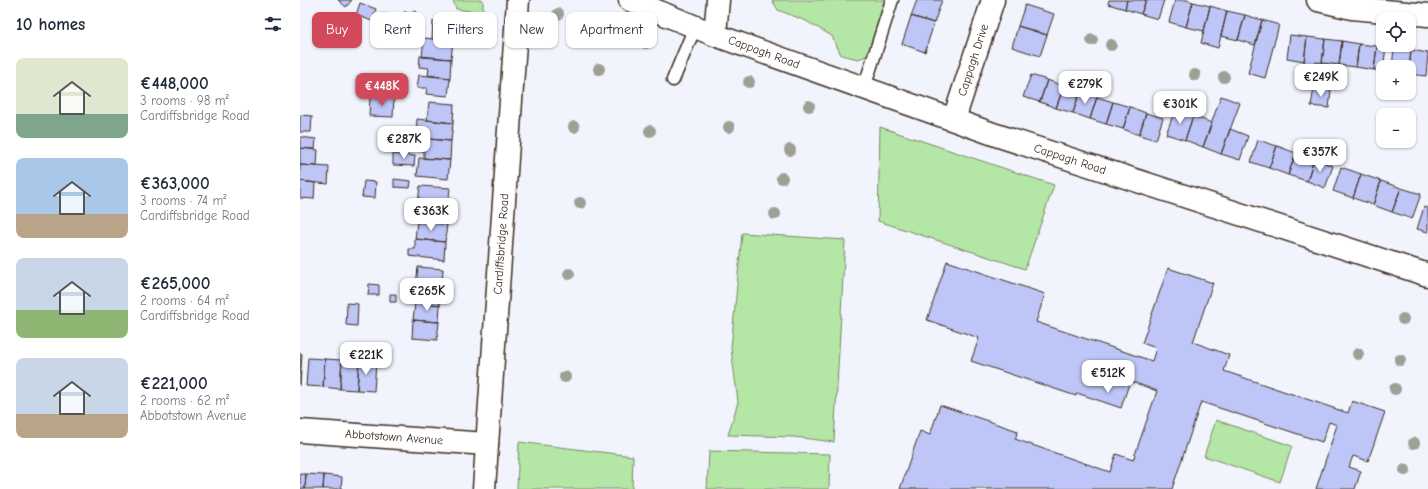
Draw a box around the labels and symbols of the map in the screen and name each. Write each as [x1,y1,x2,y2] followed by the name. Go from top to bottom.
[955,22,991,98] street label: Cappagh Drive
[726,33,802,71] street label: Cappagh Road
[1293,64,1349,98] pin: €249K
[1057,71,1113,105] pin: €279K
[354,73,410,107] pin: €448K
[1152,91,1208,125] pin: €301K
[376,126,432,160] pin: €287K
[1292,139,1348,173] pin: €357K
[1032,141,1108,177] street label: Cappagh Road
[490,193,512,295] street label: Cardiffsbridge Road
[403,198,459,232] pin: €363K
[399,278,455,312] pin: €265K
[338,342,394,376] pin: €221K
[1080,360,1136,394] pin: €512K
[345,427,443,447] street label: Abbotstown Avenue

